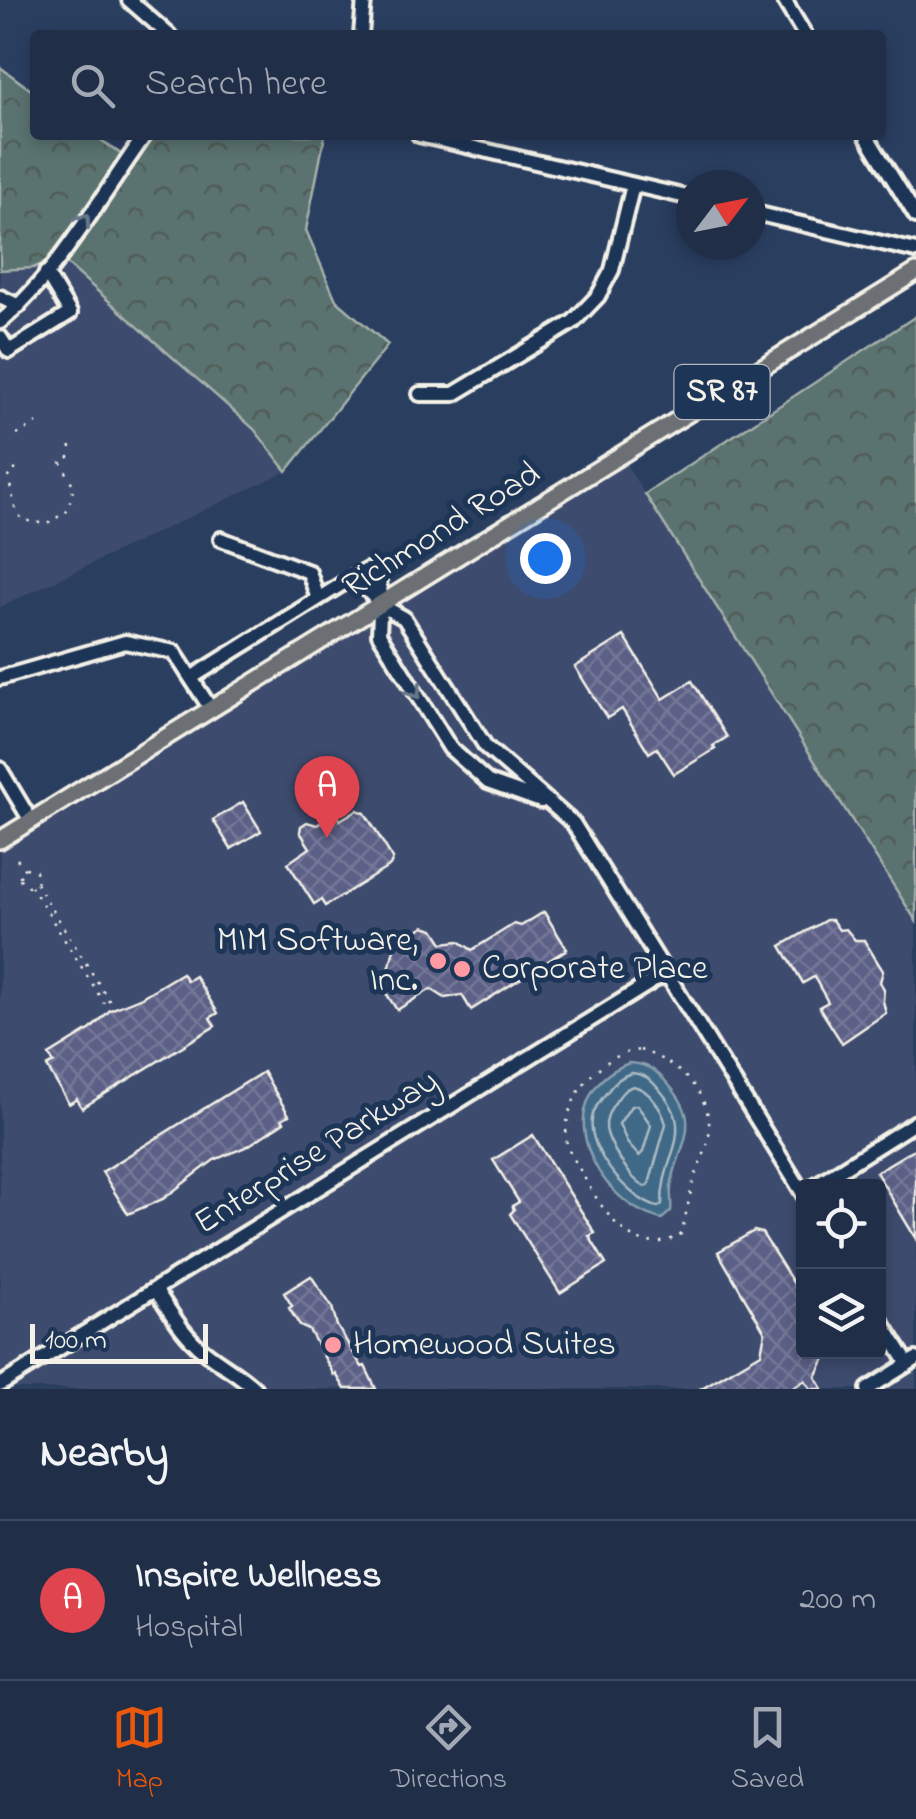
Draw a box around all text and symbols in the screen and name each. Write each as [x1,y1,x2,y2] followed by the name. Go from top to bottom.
[30,30,886,140] search box
[145,57,327,113] text: Search here
[65,58,120,113] icon: search
[676,170,766,260] north arrow
[72,213,90,232] one-way arrow
[674,365,770,419] road number: SR 87
[333,450,551,612] street label: Richmond Road
[520,533,571,584] your location
[403,681,422,699] one-way arrow
[294,756,360,838] pin: A
[217,916,418,1007] place label: MIM Software, Inc.
[482,944,708,995] place label: Corporate Place
[427,950,449,972] marker: MIM Software, Inc.
[451,958,473,980] marker: Corporate Place
[185,1057,449,1249] street label: Enterprise Parkway
[796,1179,886,1359] map controls
[796,1179,886,1269] button: locate
[796,1269,886,1359] button: layers
[30,1319,208,1364] scale bar
[353,1320,616,1371] place label: Homewood Suites
[45,1321,107,1362] text: 100 m
[322,1334,344,1356] marker: Homewood Suites
[40,1424,168,1485] text: Nearby
[135,1549,382,1605] text: Inspire Wellness
[63,1577,82,1624] text: A
[800,1577,876,1624] text: 200 m
[135,1605,243,1652] text: Hospital
[112,1700,167,1801] tab: Map
[391,1700,507,1801] tab: Directions
[731,1700,804,1801] tab: Saved

